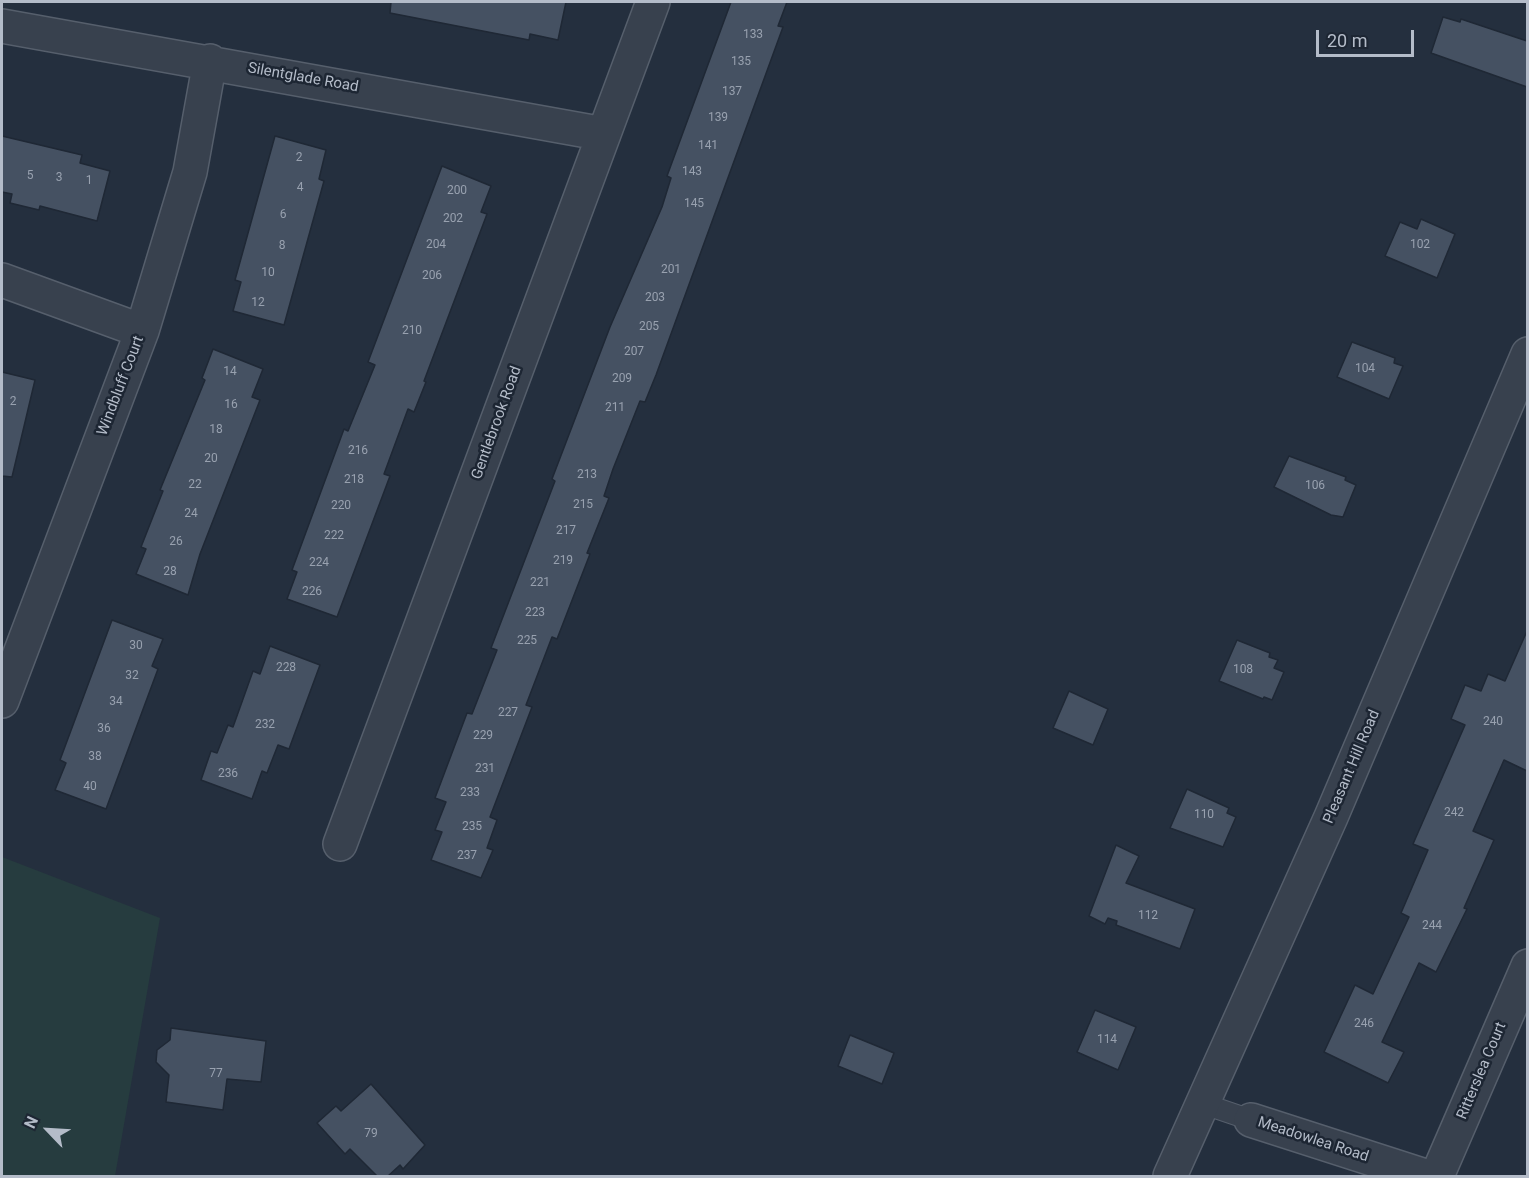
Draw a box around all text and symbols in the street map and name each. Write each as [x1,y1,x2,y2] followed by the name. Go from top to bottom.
[1319,18,1416,56] scale bar
[743,28,763,42] house number: 133
[1327,30,1367,51] text: 20 m
[731,55,751,69] house number: 135
[246,59,360,97] street label: Silentglade Road
[722,85,742,99] house number: 137
[708,111,728,125] house number: 139
[698,139,718,153] house number: 141
[296,151,302,165] house number: 2
[682,165,702,179] house number: 143
[27,169,33,183] house number: 5
[56,171,62,185] house number: 3
[86,174,92,188] house number: 1
[297,181,303,195] house number: 4
[447,184,467,198] house number: 200
[684,197,704,211] house number: 145
[280,208,286,222] house number: 6
[443,212,463,226] house number: 202
[426,238,446,252] house number: 204
[1410,238,1430,252] house number: 102
[279,239,285,253] house number: 8
[661,263,681,277] house number: 201
[261,266,275,280] house number: 10
[422,269,442,283] house number: 206
[645,291,665,305] house number: 203
[251,296,265,310] house number: 12
[639,320,659,334] house number: 205
[402,324,422,338] house number: 210
[94,334,148,438] street label: Windbluff Court
[624,345,644,359] house number: 207
[1355,362,1375,376] house number: 104
[468,364,526,482] street label: Gentlebrook Road
[223,365,237,379] house number: 14
[612,372,632,386] house number: 209
[10,395,16,409] house number: 2
[224,398,238,412] house number: 16
[605,401,625,415] house number: 211
[209,423,223,437] house number: 18
[348,444,368,458] house number: 216
[204,452,218,466] house number: 20
[577,468,597,482] house number: 213
[344,473,364,487] house number: 218
[188,478,202,492] house number: 22
[1305,479,1325,493] house number: 106
[573,498,593,512] house number: 215
[331,499,351,513] house number: 220
[184,507,198,521] house number: 24
[556,524,576,538] house number: 217
[324,529,344,543] house number: 222
[169,535,183,549] house number: 26
[553,554,573,568] house number: 219
[309,556,329,570] house number: 224
[163,565,177,579] house number: 28
[530,576,550,590] house number: 221
[302,585,322,599] house number: 226
[525,606,545,620] house number: 223
[517,634,537,648] house number: 225
[129,639,143,653] house number: 30
[276,661,296,675] house number: 228
[1233,663,1253,677] house number: 108
[125,669,139,683] house number: 32
[109,695,123,709] house number: 34
[498,706,518,720] house number: 227
[1320,707,1384,827] street label: Pleasant Hill Road
[1483,715,1503,729] house number: 240
[255,718,275,732] house number: 232
[97,722,111,736] house number: 36
[473,729,493,743] house number: 229
[88,750,102,764] house number: 38
[475,762,495,776] house number: 231
[218,767,238,781] house number: 236
[83,780,97,794] house number: 40
[460,786,480,800] house number: 233
[1444,806,1464,820] house number: 242
[1194,808,1214,822] house number: 110
[462,820,482,834] house number: 235
[457,849,477,863] house number: 237
[1138,909,1158,923] house number: 112
[1422,919,1442,933] house number: 244
[1354,1017,1374,1031] house number: 246
[1453,1020,1511,1122] street label: Ritterslea Court
[1097,1033,1117,1047] house number: 114
[209,1067,223,1081] house number: 77
[18,1100,78,1160] north arrow
[20,1113,42,1131] text: N
[1255,1114,1371,1166] street label: Meadowlea Road
[364,1127,378,1141] house number: 79

